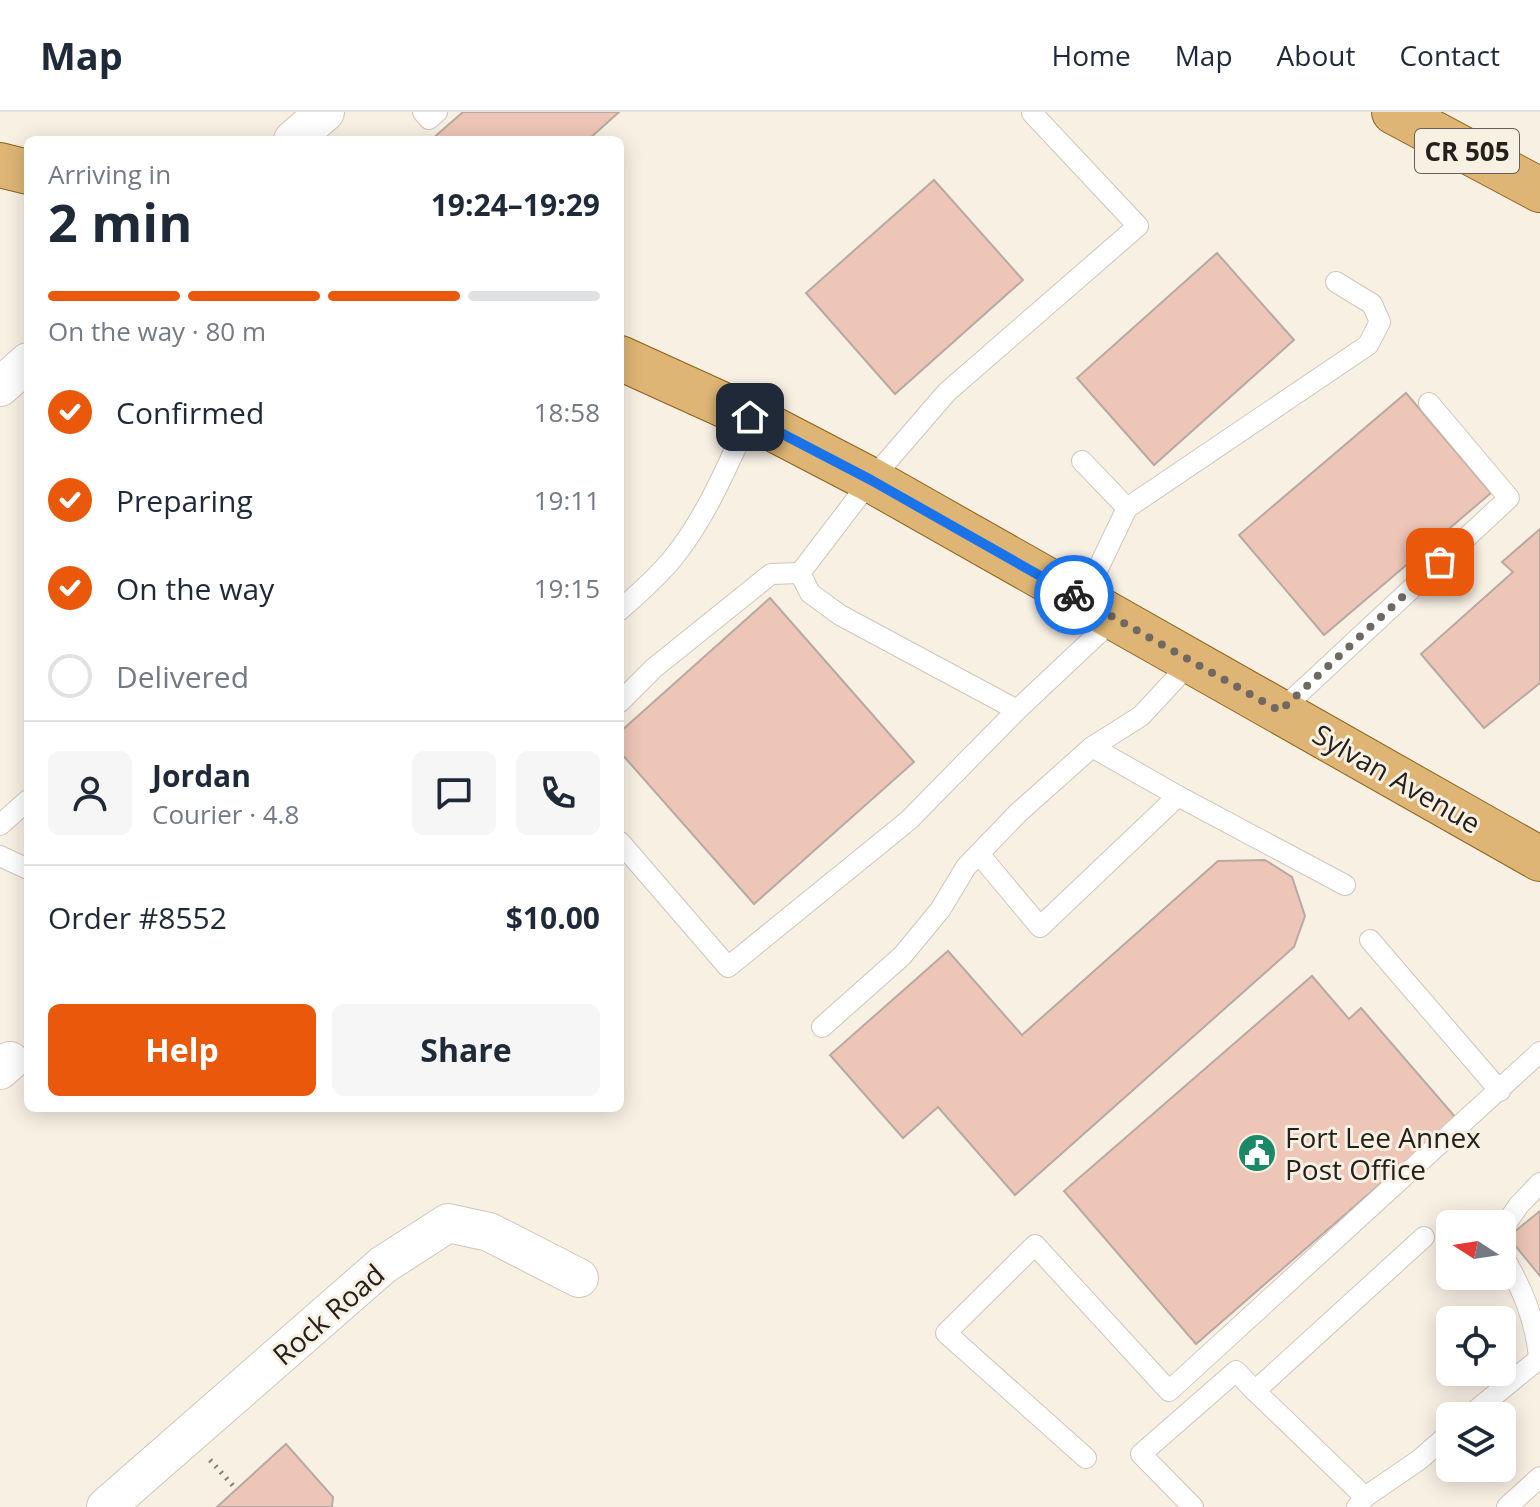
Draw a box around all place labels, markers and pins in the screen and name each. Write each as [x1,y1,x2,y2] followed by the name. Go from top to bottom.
[716,383,784,451] pin
[1406,528,1474,596] pin
[1285,1118,1481,1188] place label: Fort Lee Annex Post Office
[1236,1132,1278,1174] public building icon: Fort Lee Annex Post Office

